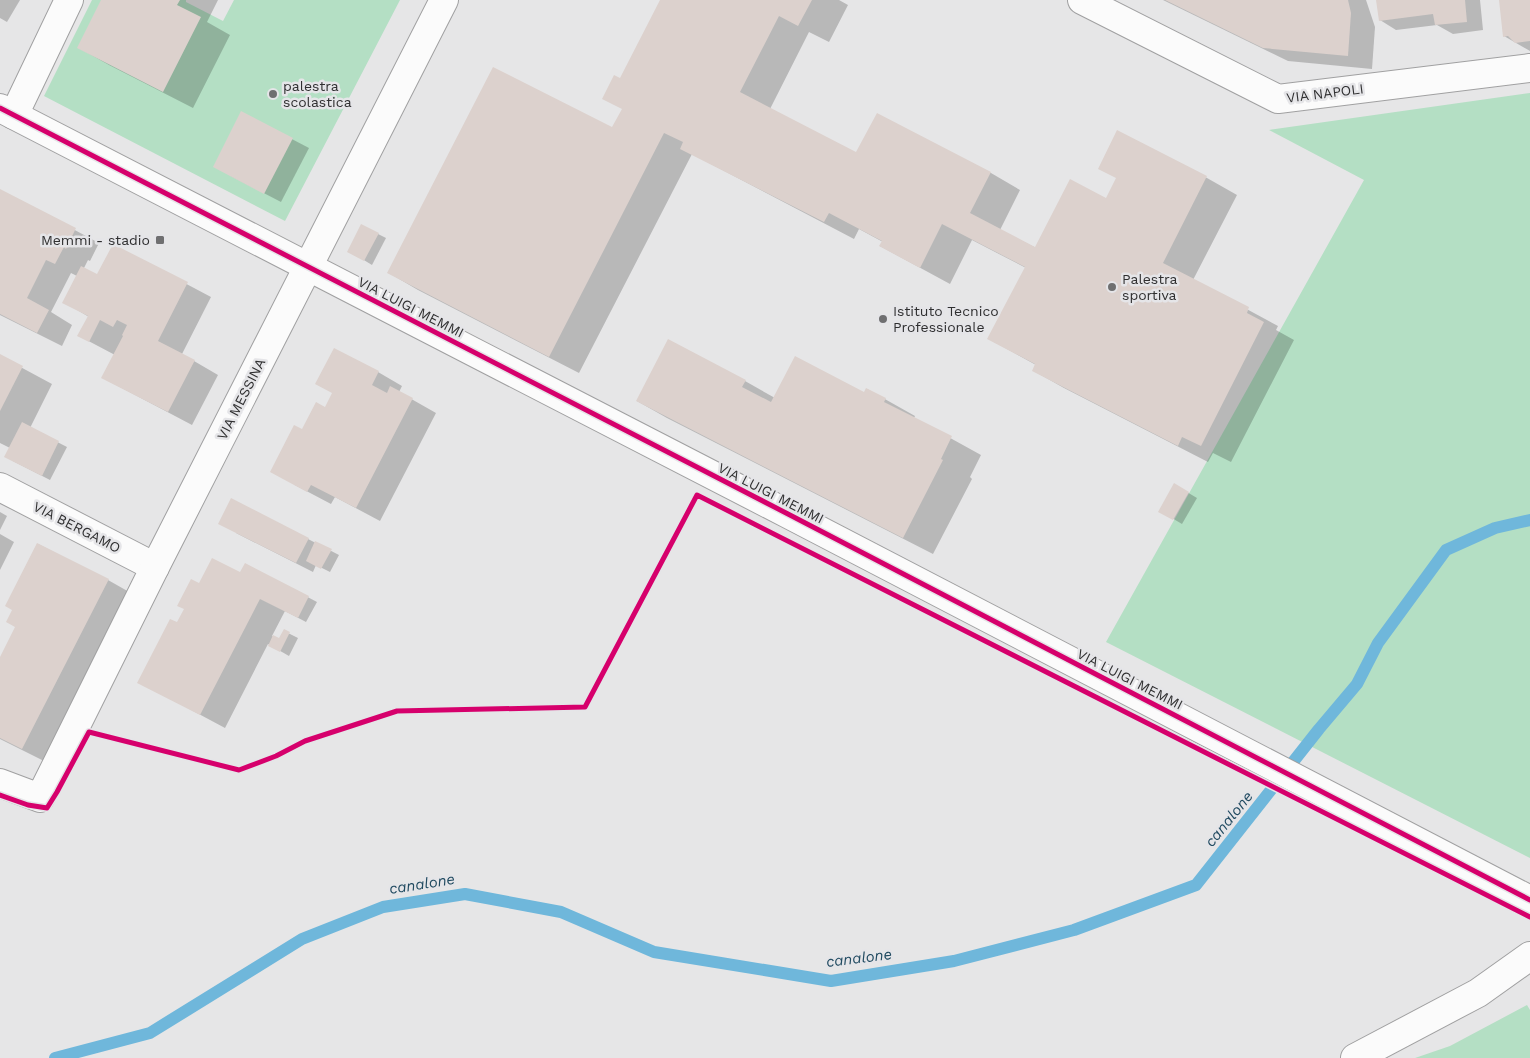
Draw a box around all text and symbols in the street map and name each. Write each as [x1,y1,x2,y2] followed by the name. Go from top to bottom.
[283,78,352,110] place label: palestra scolastica
[1285,80,1365,106] street label: VIA NAPOLI
[267,88,279,100] marker: palestra scolastica
[41,232,150,248] place label: Memmi - stadio
[154,234,166,246] marker: Memmi - stadio
[1122,271,1178,303] place label: Palestra sportiva
[355,273,467,341] street label: VIA LUIGI MEMMI
[1106,281,1118,293] marker: Palestra sportiva
[893,303,999,335] place label: Istituto Tecnico Professionale
[877,313,889,325] marker: Istituto Tecnico Professionale
[214,356,268,442] street label: VIA MESSINA
[715,459,827,527] street label: VIA LUIGI MEMMI
[31,498,123,556] street label: VIA BERGAMO
[1074,645,1186,713] street label: VIA LUIGI MEMMI
[1201,788,1257,850] water label: canalone
[388,870,456,898] water label: canalone
[825,945,893,971] water label: canalone

